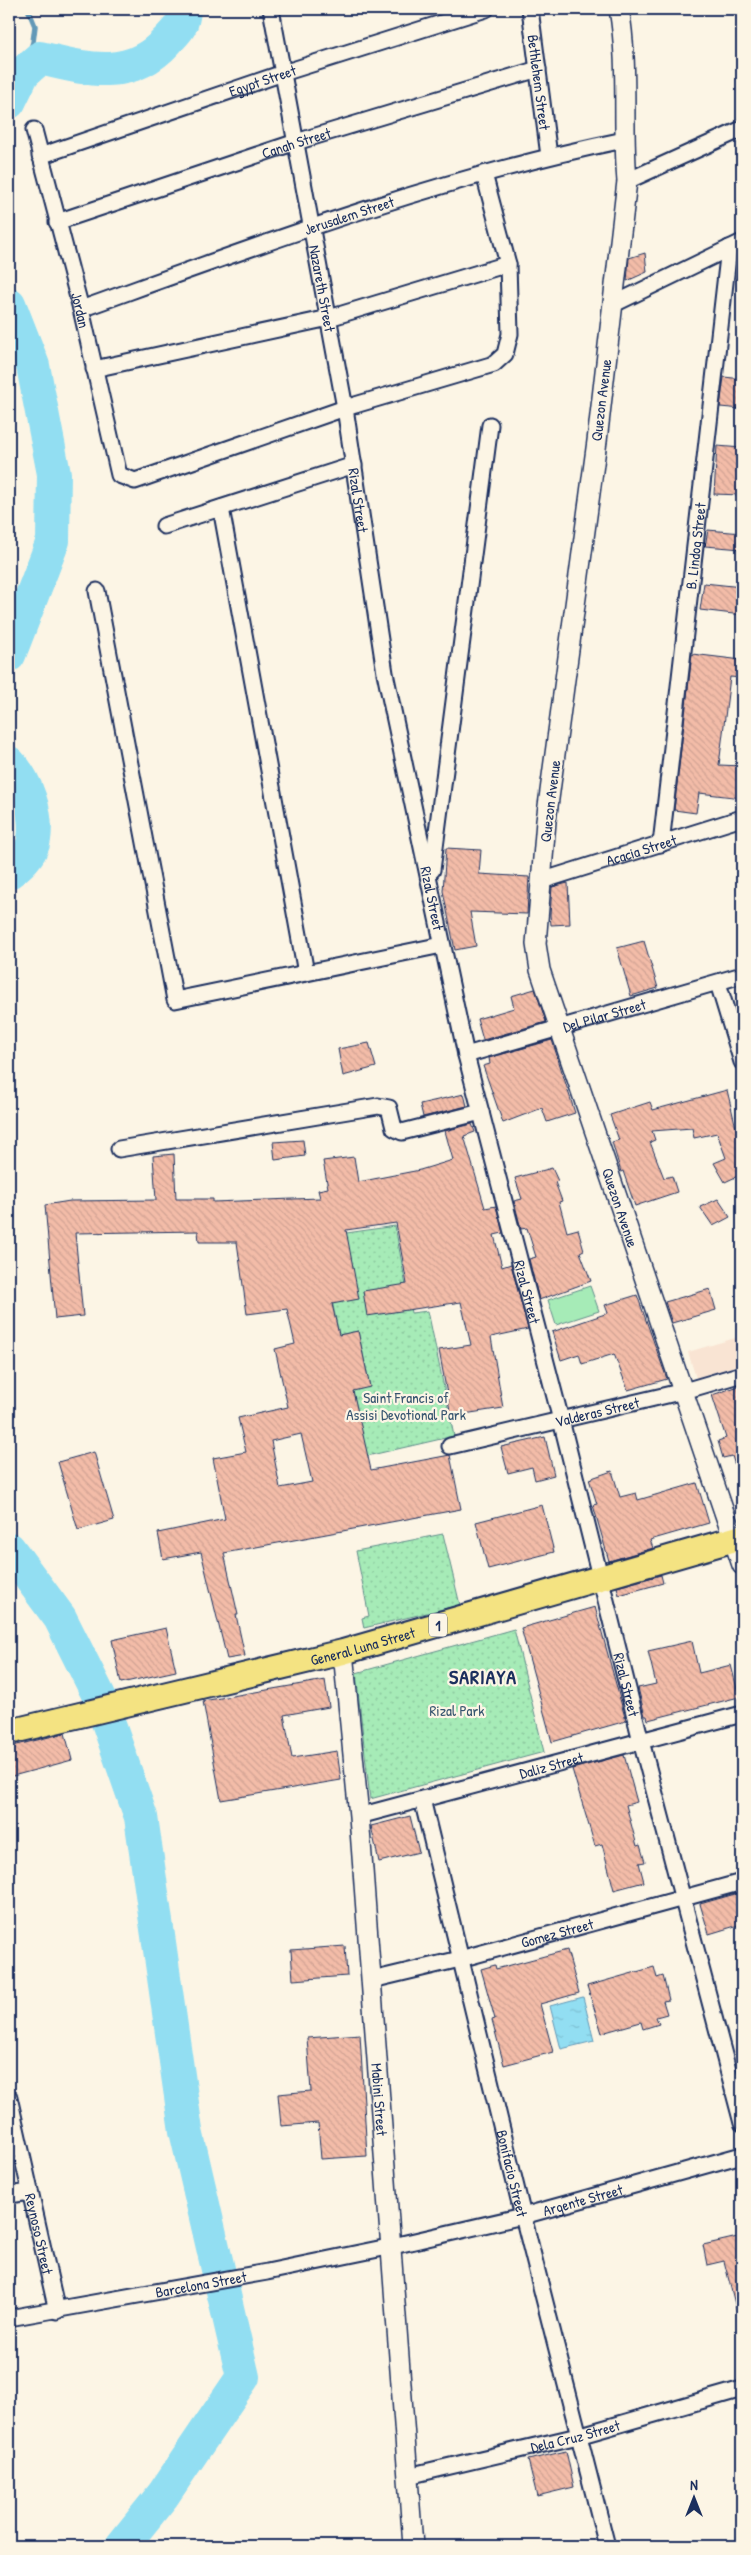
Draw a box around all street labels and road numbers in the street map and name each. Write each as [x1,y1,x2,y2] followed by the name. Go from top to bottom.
[523,33,556,132] street label: Bethlehem Street
[226,59,299,101] street label: Egypt Street
[259,121,334,163] street label: Canah Street
[301,190,397,240] street label: Jerusalem Street
[304,243,341,334] street label: Nazareth Street
[67,290,96,330] street label: Jordan
[586,358,616,442] street label: Quezon Avenue
[344,466,374,535] street label: Rizal Street
[680,501,710,590] street label: B. Lindog Street
[535,759,565,843] street label: Quezon Avenue
[603,828,680,870] street label: Acacia Street
[416,864,450,933] street label: Rizal Street
[560,993,649,1037] street label: Del Pilar Street
[597,1165,644,1250] street label: Quezon Avenue
[509,1258,546,1327] street label: Rizal Street
[553,1391,642,1432] street label: Valderas Street
[429,1614,447,1636] road number: 1
[308,1621,418,1670] street label: General Luna Street
[609,1650,645,1719] street label: Rizal Street
[517,1746,586,1783] street label: Daliz Street
[518,1912,596,1952] street label: Gomez Street
[367,2062,393,2137] street label: Mabini Street
[492,2128,533,2220] street label: Bonifacio Street
[540,2178,626,2221] street label: Argente Street
[20,2191,59,2277] street label: Reynoso Street
[154,2265,249,2302] street label: Barcelona Street
[529,2414,623,2457] street label: Dela Cruz Street

